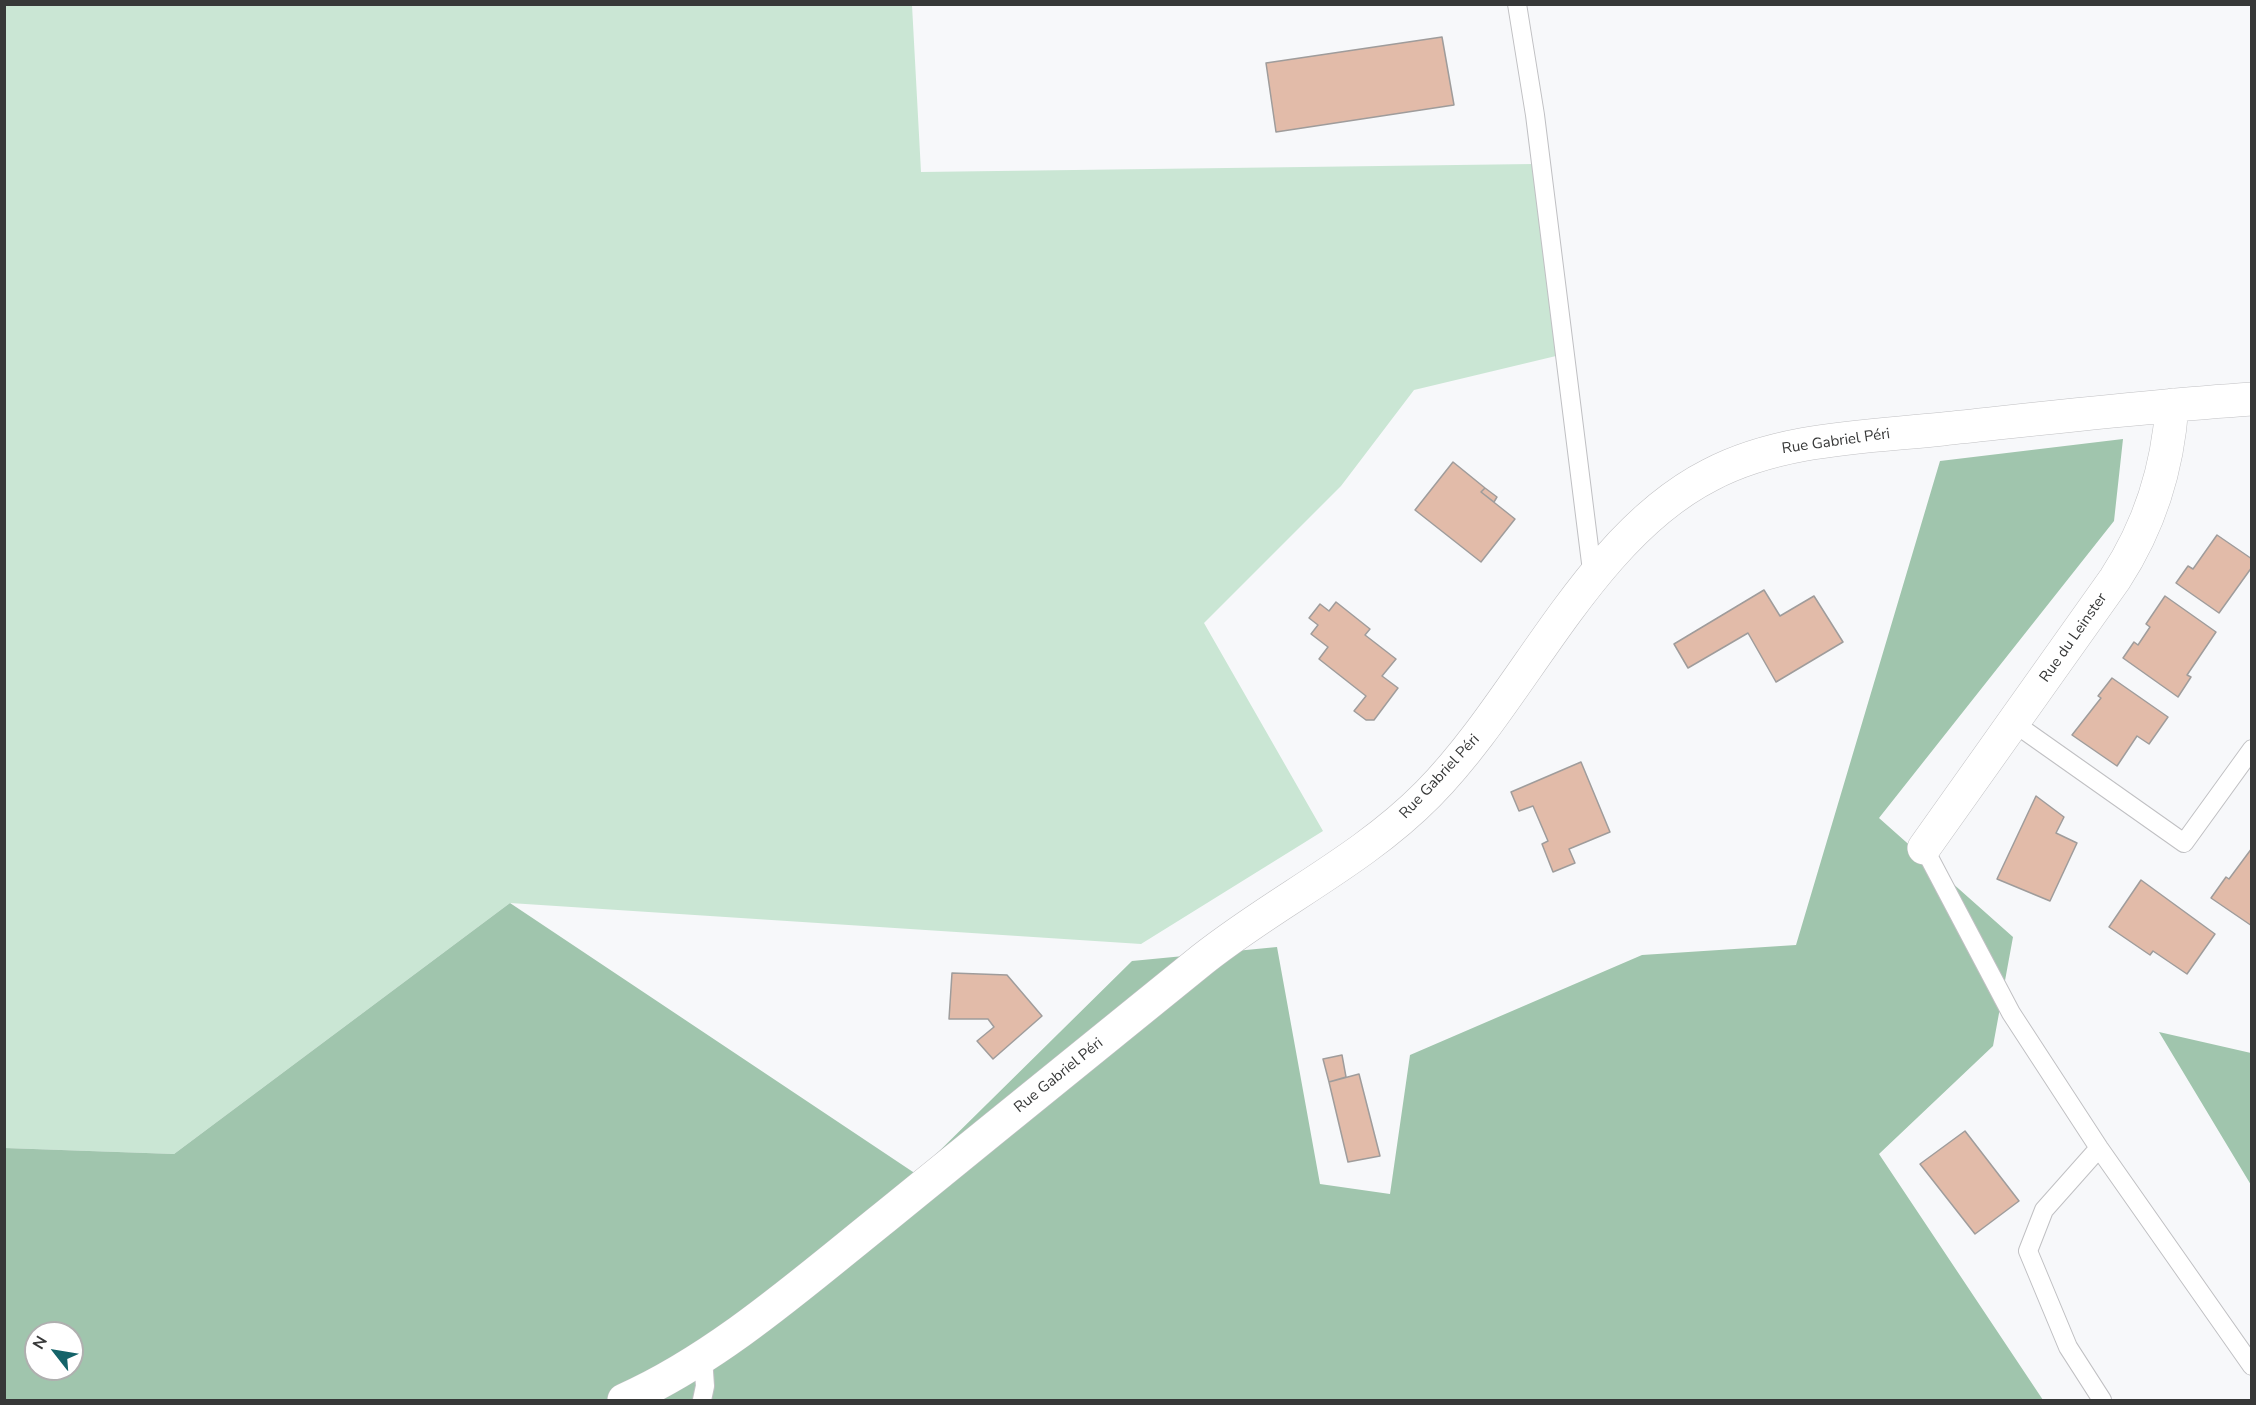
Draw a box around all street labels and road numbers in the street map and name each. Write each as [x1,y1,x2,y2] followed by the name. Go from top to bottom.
[1781,426,1891,458] street label: Rue Gabriel Péri
[2037,590,2111,686] street label: Rue du Leinster
[1396,731,1484,823] street label: Rue Gabriel Péri
[1011,1035,1107,1117] street label: Rue Gabriel Péri

